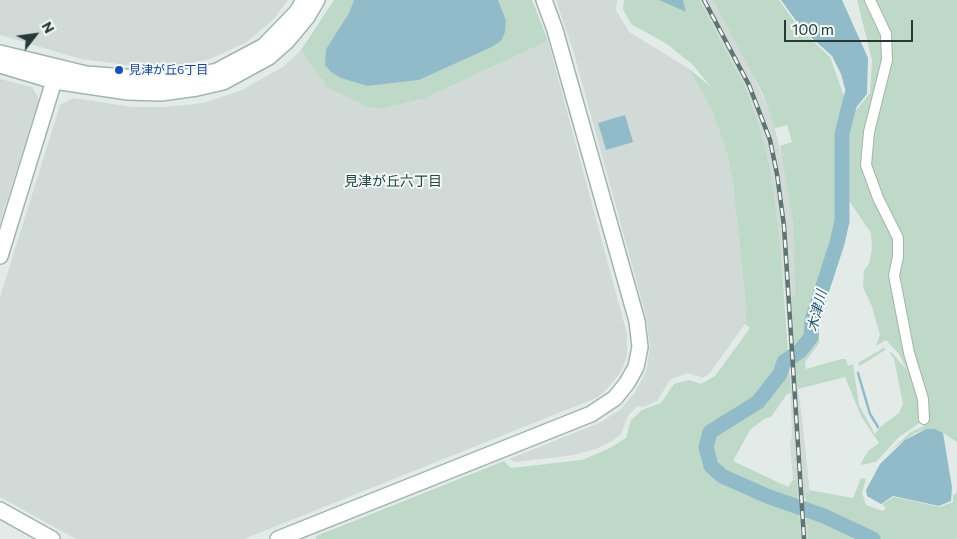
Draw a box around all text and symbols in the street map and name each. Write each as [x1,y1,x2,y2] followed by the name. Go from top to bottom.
[10,10,60,60] north arrow
[787,10,916,42] scale bar
[38,18,58,36] text: N
[792,20,834,38] text: 100 m
[129,63,208,77] place label: 見津が丘6丁目
[113,64,125,76] marker: 見津が丘6丁目
[344,173,442,189] district label: 見津が丘六丁目
[804,289,830,333] water label: 木津川

